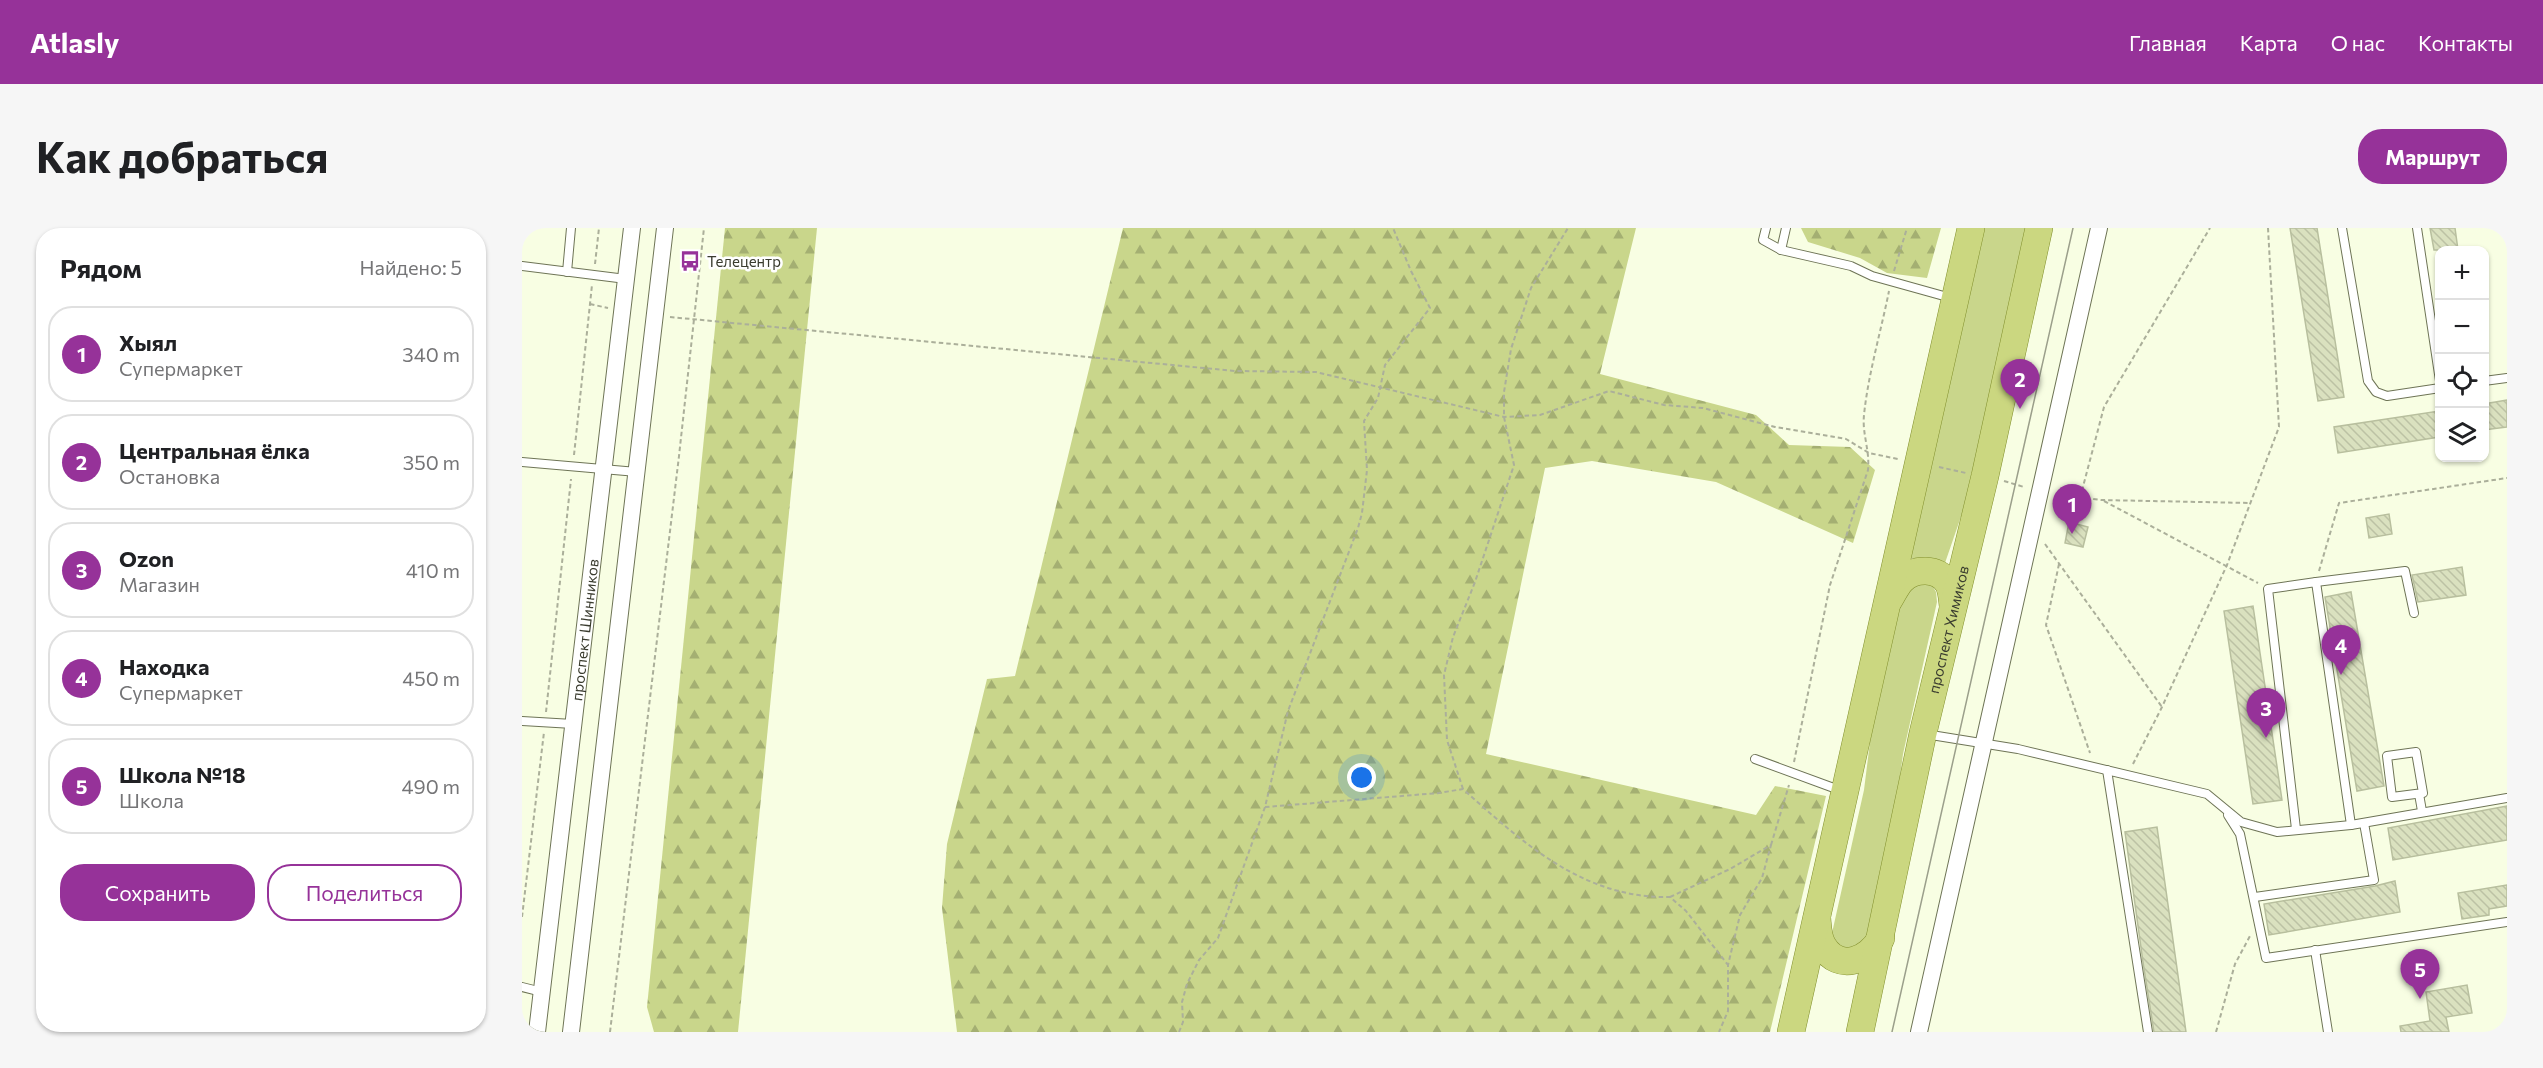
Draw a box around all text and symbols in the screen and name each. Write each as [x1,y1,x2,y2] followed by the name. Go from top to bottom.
[30,25,119,59] text: Atlasly
[2129,30,2207,55] text: Главная
[2240,30,2298,55] text: Карта
[2331,30,2385,55] text: О нас
[2418,30,2513,55] text: Контакты
[2358,129,2507,184] button: Маршрут
[36,130,328,182] text: Как добраться
[2435,246,2489,462] map controls
[2435,246,2489,300] button: +
[678,249,702,273] bus stop icon: Телецентр
[60,252,142,283] text: Рядом
[707,252,781,270] place label: Телецентр
[360,255,462,279] text: Найдено: 5
[2435,300,2489,354] button: −
[119,329,177,356] text: Хыял
[77,342,86,366] text: 1
[402,342,460,366] text: 340 m
[2435,354,2489,408] button: locate
[119,356,243,380] text: Супермаркет
[2000,360,2040,409] pin: 2
[2435,408,2489,462] button: layers
[119,437,310,464] text: Центральная ёлка
[76,450,87,474] text: 2
[403,450,460,474] text: 350 m
[119,464,220,488] text: Остановка
[2052,484,2092,534] pin: 1
[119,545,174,572] text: Ozon
[76,558,87,582] text: 3
[406,558,460,582] text: 410 m
[567,558,602,702] street label: проспект Шинников
[1924,564,1972,695] street label: проспект Химиков
[119,572,200,596] text: Магазин
[2322,626,2360,675] pin: 4
[119,653,210,680] text: Находка
[75,666,88,690] text: 4
[402,666,460,690] text: 450 m
[119,680,243,704] text: Супермаркет
[2246,688,2286,738] pin: 3
[119,761,246,788] text: Школа №18
[1347,763,1376,792] your location
[76,774,87,798] text: 5
[402,774,460,798] text: 490 m
[119,788,184,812] text: Школа
[60,864,255,921] button: Сохранить
[267,864,462,921] button: Поделиться
[2400,950,2440,999] pin: 5

